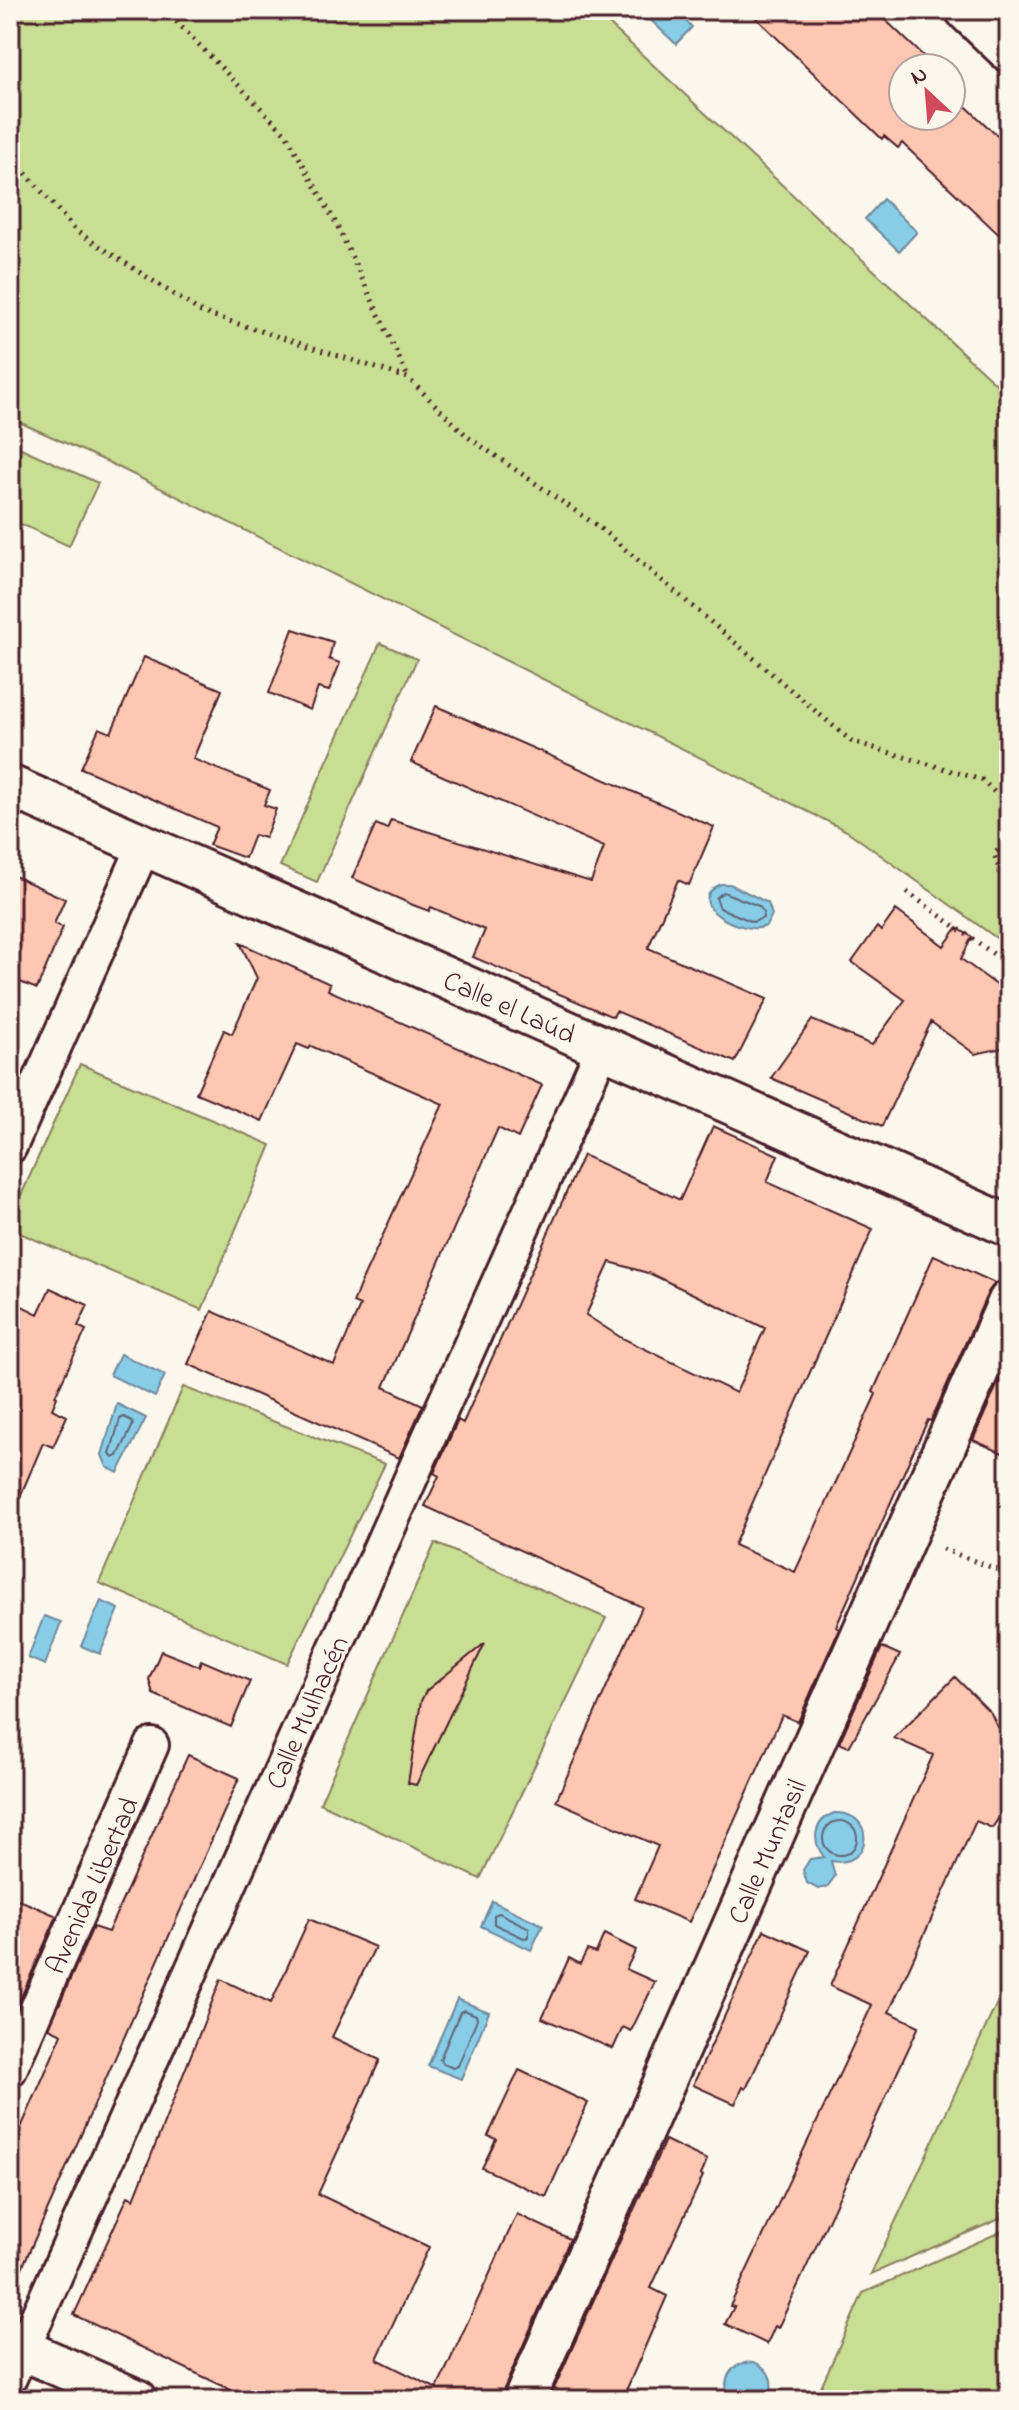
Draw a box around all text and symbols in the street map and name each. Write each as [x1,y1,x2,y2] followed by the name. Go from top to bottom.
[887,52,967,132] north arrow
[906,59,933,94] text: N
[436,962,581,1057] street label: Calle el Laúd
[257,1630,361,1797] street label: Calle Mulhacén
[719,1773,819,1931] street label: Calle Muntasil
[37,1791,152,1981] street label: Avenida Libertad

